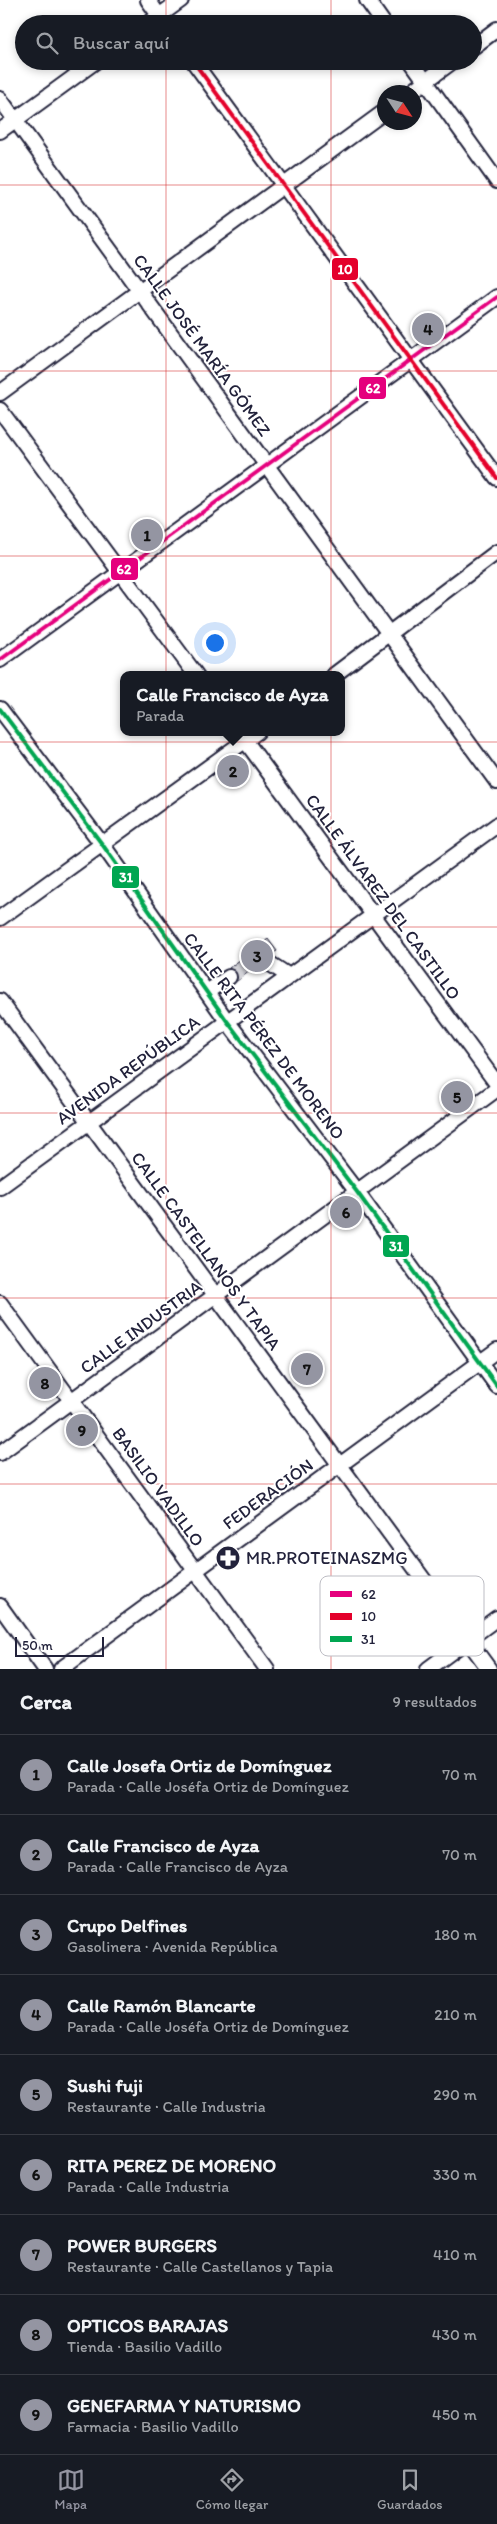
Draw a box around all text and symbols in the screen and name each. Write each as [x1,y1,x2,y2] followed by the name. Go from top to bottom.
[15,15,482,70] search box
[33,29,61,57] icon: search
[73,31,169,54] text: Buscar aquí
[377,85,422,130] north arrow
[129,250,275,440] street label: CALLE JOSÉ MARÍA GÓMEZ
[331,257,359,281] line badge: 10
[337,261,353,278] text: 10
[412,310,444,348] pin: 4
[358,376,387,400] line badge: 62
[366,380,381,397] text: 62
[131,516,163,554] pin: 1
[110,557,139,581] line badge: 62
[117,561,132,578] text: 62
[202,630,228,656] your location
[120,671,345,736] popup
[136,683,329,706] text: Calle Francisco de Ayza
[136,706,184,725] text: Parada
[217,752,249,790] pin: 2
[301,790,465,1004] street label: CALLE ÁLVAREZ DEL CASTILLO
[111,865,140,889] line badge: 31
[119,869,134,886] text: 31
[179,928,349,1144] street label: CALLE RITA PÉREZ DE MORENO
[241,937,273,975] pin: 3
[52,1010,204,1129] street label: AVENIDA REPÚBLICA
[441,1078,473,1116] pin: 5
[127,1147,286,1355] street label: CALLE CASTELLANOS Y TAPIA
[330,1193,362,1231] pin: 6
[382,1234,410,1258] line badge: 31
[389,1238,404,1255] text: 31
[76,1275,207,1379] street label: CALLE INDUSTRIA
[291,1350,323,1388] pin: 7
[29,1364,61,1402] pin: 8
[66,1411,98,1449] pin: 9
[107,1423,209,1551] street label: BASILIO VADILLO
[218,1454,318,1534] street label: FEDERACIÓN
[215,1545,241,1571] pharmacy icon: MR.PROTEINASZMG
[246,1547,408,1569] place label: MR.PROTEINASZMG
[320,1576,484,1656] legend
[361,1586,376,1603] text: 62
[361,1608,376,1625] text: 10
[361,1631,376,1648] text: 31
[15,1634,104,1657] scale bar
[22,1637,53,1654] text: 50 m
[20,1689,72,1714] text: Cerca
[392,1692,477,1711] text: 9 resultados
[67,1754,331,1777] text: Calle Josefa Ortiz de Domínguez
[32,1765,40,1784] text: 1
[442,1765,477,1784] text: 70 m
[67,1777,349,1796] text: Parada · Calle Joséfa Ortiz de Domínguez
[67,1834,260,1857] text: Calle Francisco de Ayza
[32,1845,40,1864] text: 2
[442,1845,477,1864] text: 70 m
[67,1857,288,1876] text: Parada · Calle Francisco de Ayza
[67,1914,187,1937] text: Crupo Delfines
[32,1925,40,1944] text: 3
[434,1925,477,1944] text: 180 m
[67,1937,278,1956] text: Gasolinera · Avenida República
[67,1994,256,2017] text: Calle Ramón Blancarte
[31,2005,41,2024] text: 4
[434,2005,477,2024] text: 210 m
[67,2017,349,2036] text: Parada · Calle Joséfa Ortiz de Domínguez
[67,2074,143,2097] text: Sushi fuji
[32,2085,40,2104] text: 5
[433,2085,477,2104] text: 290 m
[67,2097,266,2116] text: Restaurante · Calle Industria
[67,2154,276,2177] text: RITA PEREZ DE MORENO
[32,2165,40,2184] text: 6
[433,2165,477,2184] text: 330 m
[67,2177,229,2196] text: Parada · Calle Industria
[67,2234,217,2257] text: POWER BURGERS
[32,2245,40,2264] text: 7
[433,2245,477,2264] text: 410 m
[67,2257,333,2276] text: Restaurante · Calle Castellanos y Tapia
[67,2314,228,2337] text: OPTICOS BARAJAS
[32,2325,40,2344] text: 8
[432,2325,477,2344] text: 430 m
[67,2337,222,2356] text: Tienda · Basilio Vadillo
[67,2394,301,2417] text: GENEFARMA Y NATURISMO
[32,2405,40,2424] text: 9
[432,2405,477,2424] text: 450 m
[67,2417,239,2436] text: Farmacia · Basilio Vadillo
[54,2466,87,2513] tab: Mapa
[196,2466,268,2513] tab: Cómo llegar
[377,2466,443,2513] tab: Guardados

